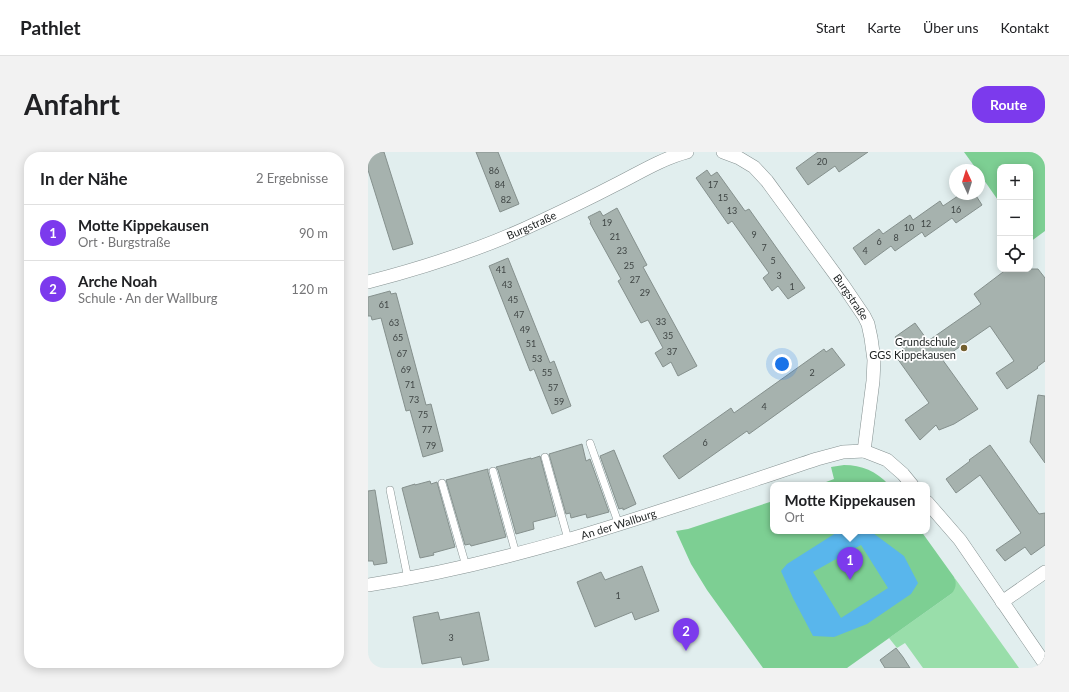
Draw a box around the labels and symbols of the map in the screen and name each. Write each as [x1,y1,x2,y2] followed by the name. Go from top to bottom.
[817,156,827,167] house number: 20
[949,164,985,200] north arrow
[489,165,499,176] house number: 86
[495,179,505,190] house number: 84
[708,179,718,190] house number: 17
[718,192,728,203] house number: 15
[501,194,511,205] house number: 82
[951,204,961,215] house number: 16
[727,205,737,216] house number: 13
[504,208,558,242] street label: Burgstraße
[602,217,612,228] house number: 19
[921,218,931,229] house number: 12
[904,222,914,233] house number: 10
[751,229,757,240] house number: 9
[610,231,620,242] house number: 21
[893,232,899,243] house number: 8
[876,236,882,247] house number: 6
[761,242,767,253] house number: 7
[617,245,627,256] house number: 23
[862,245,868,256] house number: 4
[770,255,776,266] house number: 5
[624,260,634,271] house number: 25
[496,264,506,275] house number: 41
[776,270,782,281] house number: 3
[831,271,872,322] street label: Burgstraße
[630,274,640,285] house number: 27
[502,279,512,290] house number: 43
[789,281,795,292] house number: 1
[640,287,650,298] house number: 29
[508,294,518,305] house number: 45
[379,299,389,310] house number: 61
[514,309,524,320] house number: 47
[656,316,666,327] house number: 33
[389,317,399,328] house number: 63
[520,324,530,335] house number: 49
[663,330,673,341] house number: 35
[393,332,403,343] house number: 65
[869,335,956,361] place label: Grundschule GGS Kippekausen
[526,338,536,349] house number: 51
[959,343,969,353] marker: Grundschule GGS Kippekausen
[667,346,677,357] house number: 37
[397,348,407,359] house number: 67
[532,353,542,364] house number: 53
[772,354,792,374] your location
[401,364,411,375] house number: 69
[542,367,552,378] house number: 55
[809,367,815,378] house number: 2
[405,379,415,390] house number: 71
[548,382,558,393] house number: 57
[409,394,419,405] house number: 73
[554,396,564,407] house number: 59
[761,401,767,412] house number: 4
[418,409,428,420] house number: 75
[422,424,432,435] house number: 77
[702,437,708,448] house number: 6
[426,440,436,451] house number: 79
[579,506,658,542] street label: An der Wallburg
[837,547,863,580] pin: 1
[615,590,621,601] house number: 1
[673,618,699,651] pin: 2
[448,632,454,643] house number: 3

